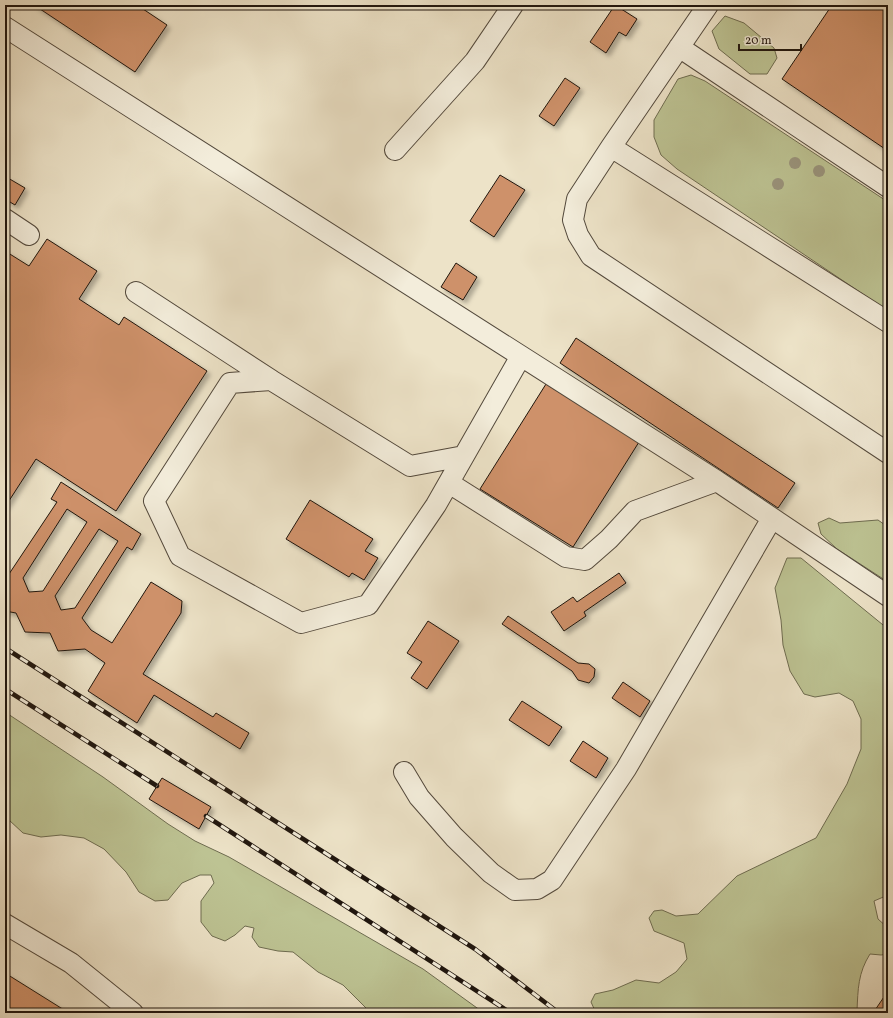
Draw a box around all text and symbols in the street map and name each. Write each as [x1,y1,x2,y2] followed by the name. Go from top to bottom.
[739,26,801,52] scale bar
[745,33,772,49] text: 20 m

